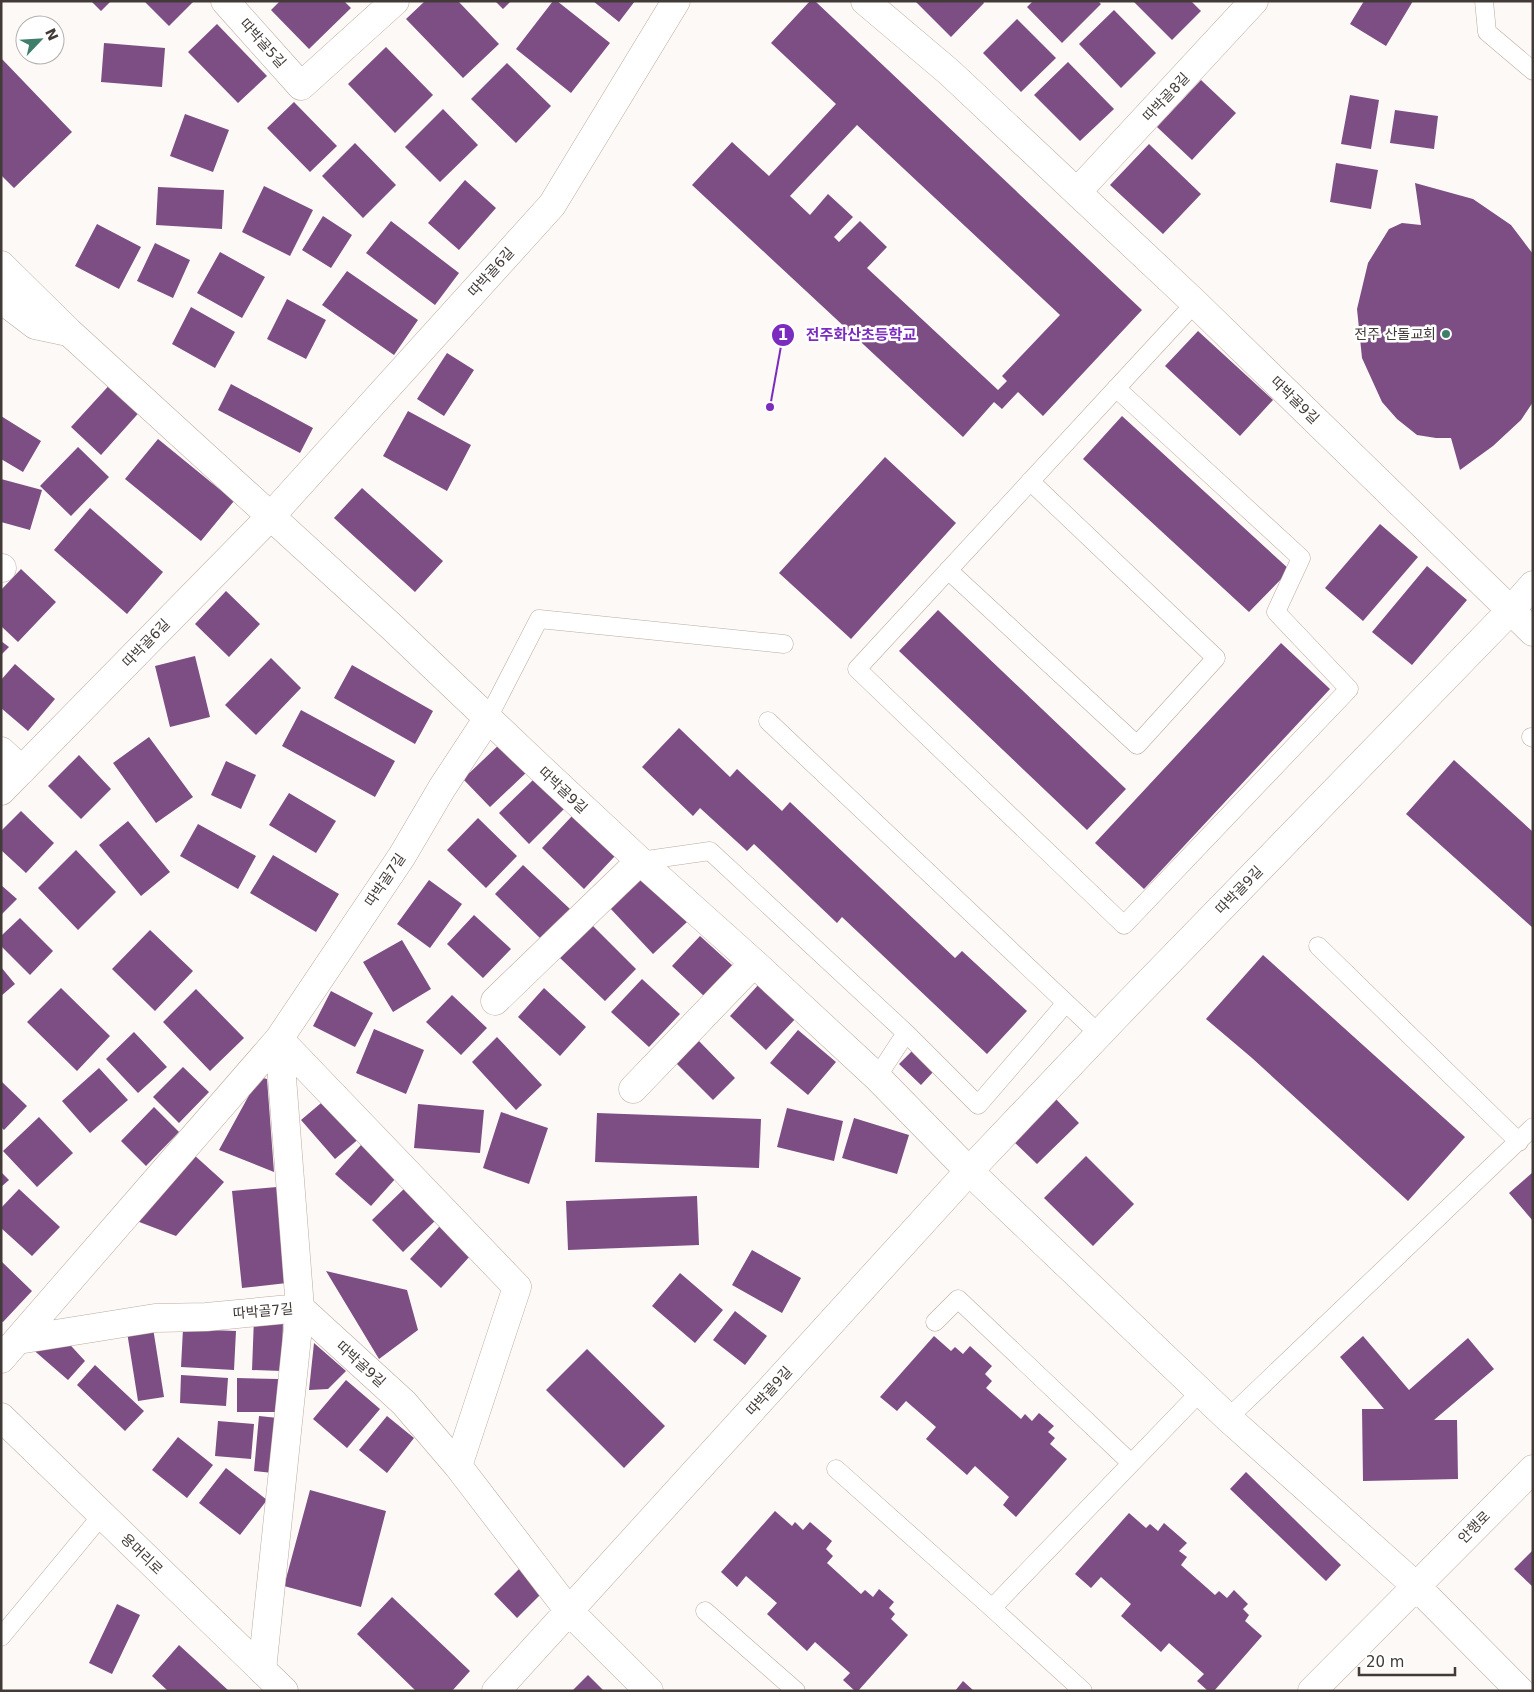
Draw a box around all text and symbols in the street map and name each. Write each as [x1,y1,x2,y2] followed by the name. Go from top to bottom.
[15,15,65,65] north arrow
[237,15,289,71] street label: 따박골5길
[42,26,62,43] text: N
[1140,69,1192,125] street label: 따박골8길
[465,244,517,300] street label: 따박골6길
[770,320,926,350] callout: 전주화산초등학교
[778,326,788,344] text: 1
[806,326,916,344] text: 전주화산초등학교
[1354,326,1436,342] place label: 전주 산돌교회
[1440,328,1452,340] marker: 전주 산돌교회
[1268,373,1322,427] street label: 따박골9길
[119,616,173,670] street label: 따박골6길
[535,764,591,816] street label: 따박골9길
[361,850,409,910] street label: 따박골7길
[1212,863,1266,917] street label: 따박골9길
[232,1300,294,1322] street label: 따박골7길
[333,1338,389,1390] street label: 따박골9길
[743,1363,795,1419] street label: 따박골9길
[1455,1508,1493,1546] street label: 안행로
[118,1530,166,1578] street label: 용머리로
[1359,1644,1455,1676] scale bar
[1366,1653,1404,1671] text: 20 m

